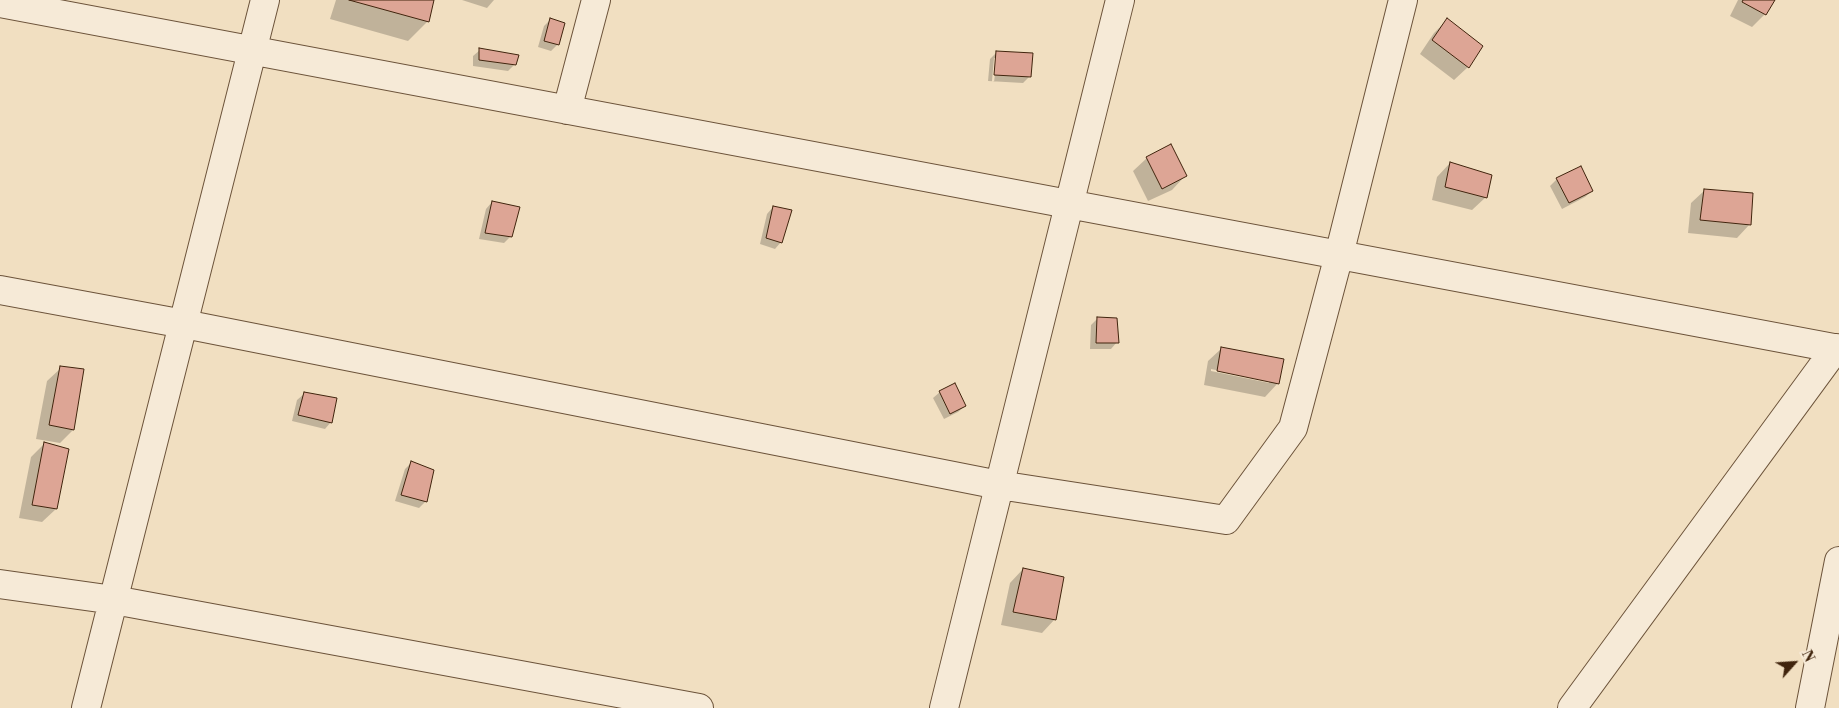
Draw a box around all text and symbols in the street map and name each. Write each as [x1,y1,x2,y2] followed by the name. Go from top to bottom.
[1769,638,1819,688] north arrow
[1797,647,1818,665] text: N

